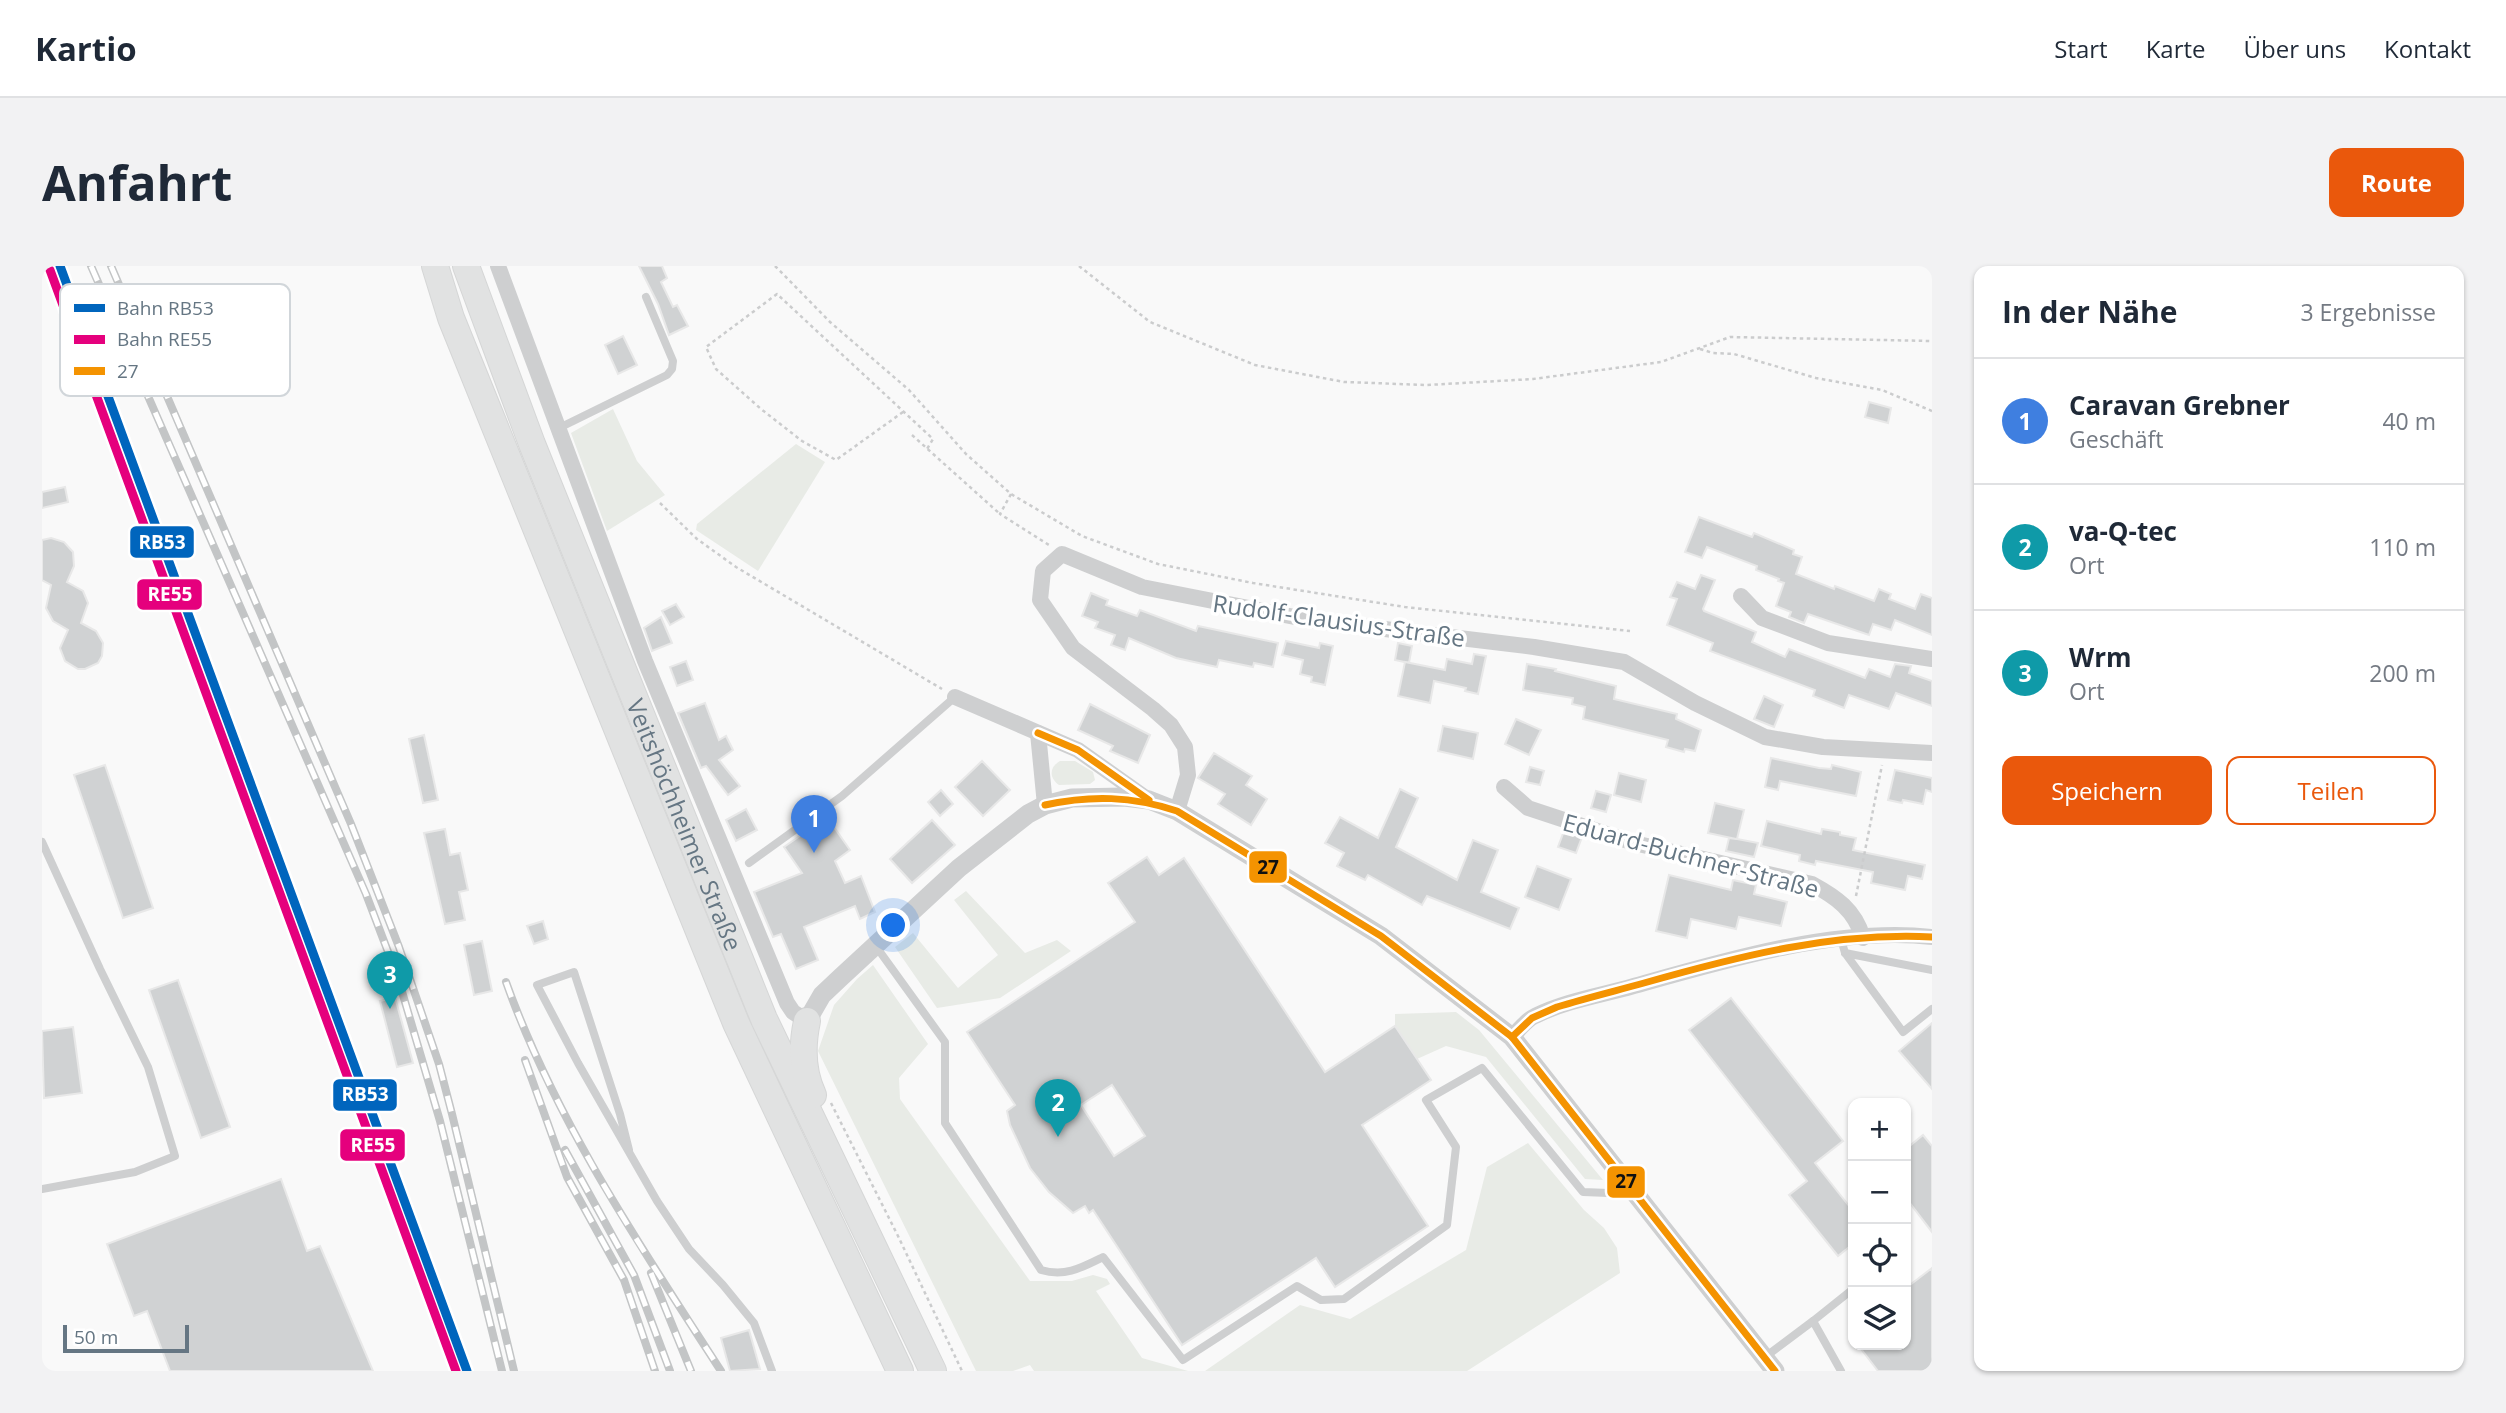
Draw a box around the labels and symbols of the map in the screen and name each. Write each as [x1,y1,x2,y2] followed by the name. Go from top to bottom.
[60,284,290,396] legend
[117,295,214,321] text: Bahn RB53
[117,326,212,352] text: Bahn RE55
[117,358,139,384] text: 27
[129,525,195,559] line badge: RB53
[138,529,186,555] text: RB53
[136,578,203,611] line badge: RE55
[148,581,192,607] text: RE55
[1211,586,1467,654] street label: Rudolf-Clausius-Straße
[620,694,751,955] street label: Veitshöchheimer Straße
[791,795,837,853] pin: 1
[1559,805,1823,905] street label: Eduard-Buchner-Straße
[1248,850,1288,884] line badge: 27
[1257,854,1279,880] text: 27
[876,908,910,942] your location
[367,951,413,1009] pin: 3
[332,1078,398,1112] line badge: RB53
[1035,1079,1081,1137] pin: 2
[341,1081,389,1107] text: RB53
[339,1128,406,1162] line badge: RE55
[351,1132,395,1158] text: RE55
[1606,1165,1646,1199] line badge: 27
[1615,1168,1637,1194] text: 27
[63,1322,189,1354] scale bar

